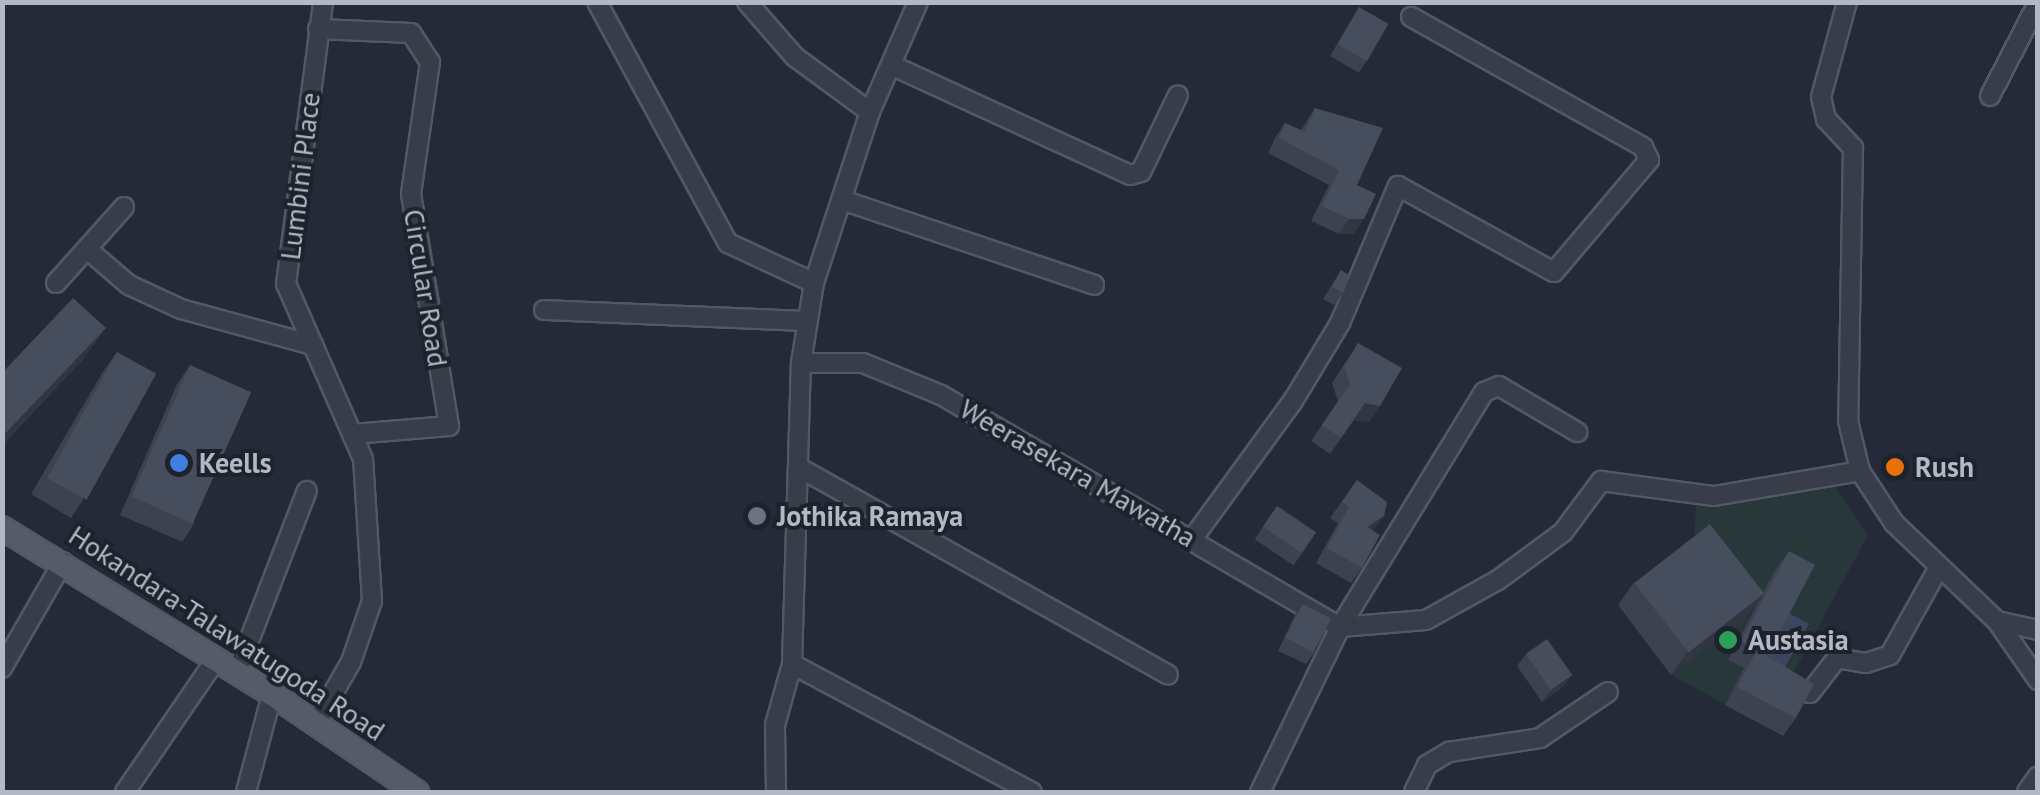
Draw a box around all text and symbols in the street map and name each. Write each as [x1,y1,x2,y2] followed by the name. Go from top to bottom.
[273,90,327,262] street label: Lumbini Place
[397,207,455,369] street label: Circular Road
[954,392,1202,554] street label: Weerasekara Mawatha
[199,446,272,480] place label: Keells
[1915,450,1974,484] place label: Rush
[168,452,190,474] marker: Keells
[1884,456,1906,478] marker: Rush
[777,499,963,533] place label: Jothika Ramaya
[746,505,768,527] marker: Jothika Ramaya
[63,518,391,748] street label: Hokandara-Talawatugoda Road
[1748,623,1849,657] place label: Austasia
[1717,629,1739,651] marker: Austasia

